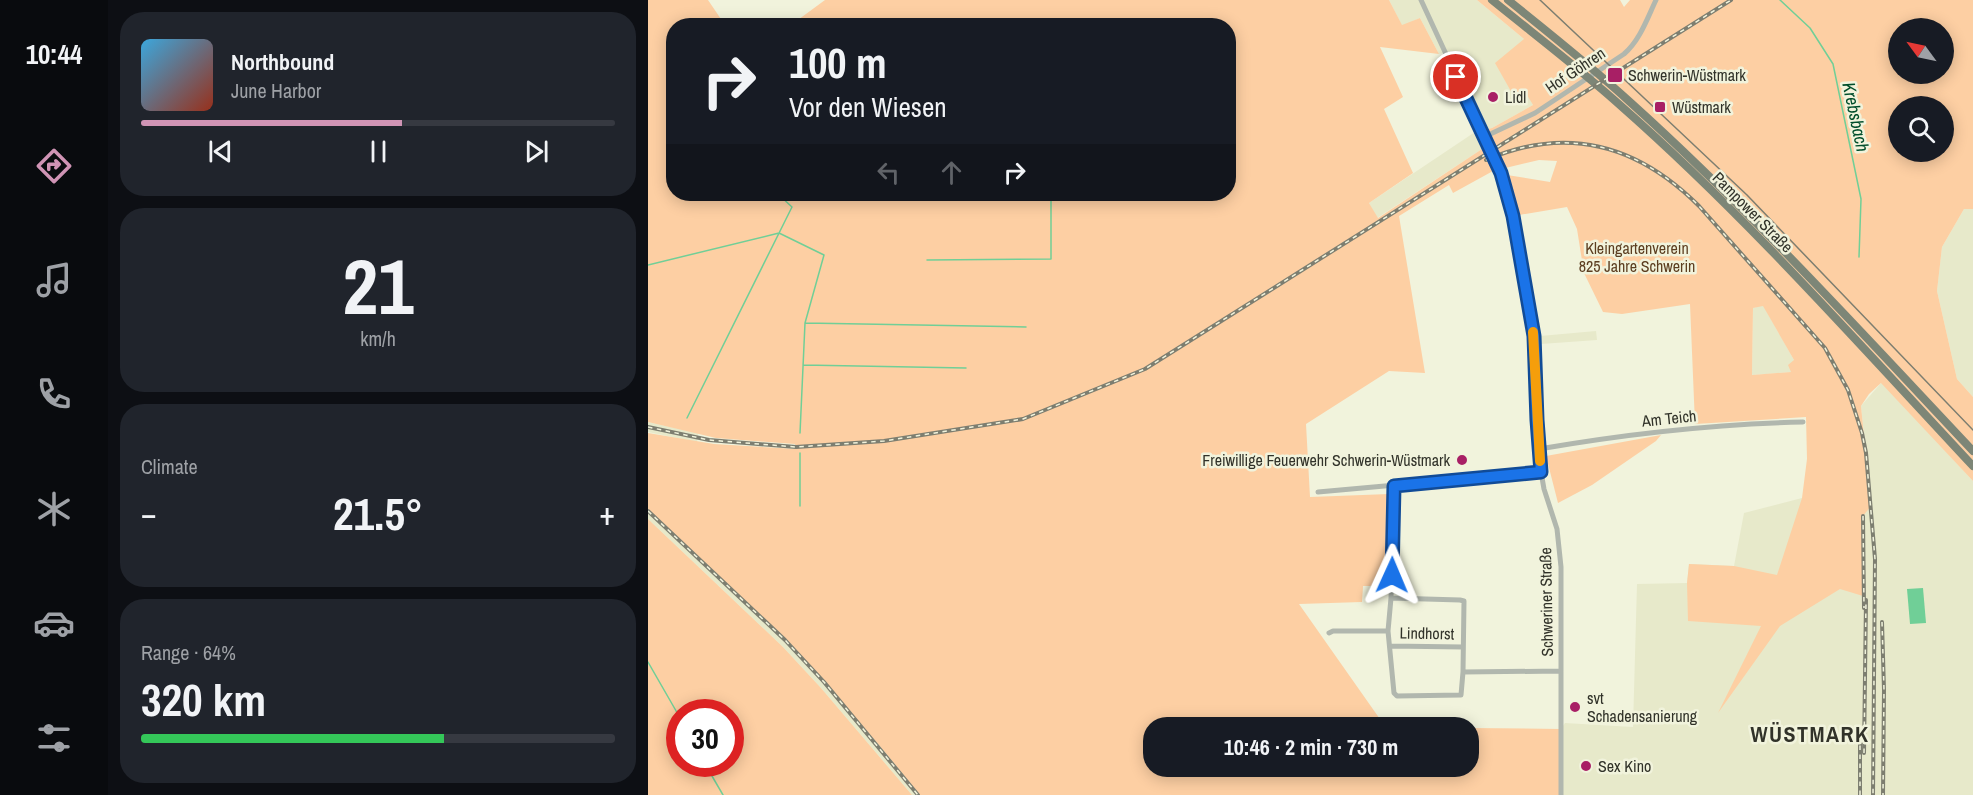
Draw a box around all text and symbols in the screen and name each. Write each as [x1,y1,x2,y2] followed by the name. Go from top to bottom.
[1888,18,1954,84] north arrow
[1888,18,1954,162] map controls
[789,35,887,91] text: 100 m
[26,36,82,72] text: 10:44
[690,42,768,120] icon: right
[1541,42,1609,98] street label: Hof Göhren
[231,47,334,77] text: Northbound
[1430,51,1481,102] pin
[1439,60,1472,93] icon: arrive
[1628,64,1746,86] place label: Schwerin-Wüstmark
[1606,66,1624,84] marker: Schwerin-Wüstmark
[231,77,321,104] text: June Harbor
[1836,80,1876,154] water label: Krebsbach
[1505,86,1526,108] place label: Lidl
[789,89,947,125] text: Vor den Wiesen
[1486,90,1500,104] marker: Lidl
[1672,96,1731,118] place label: Wüstmark
[1888,96,1954,162] button: search
[1653,100,1667,114] marker: Wüstmark
[204,135,237,168] icon: previous
[362,135,395,168] icon: pause
[520,135,553,168] icon: next
[33,145,75,187] icon: directions
[872,156,905,189] icon: left
[935,156,968,189] icon: ahead
[998,156,1031,189] icon: right
[1708,167,1798,257] street label: Pampower Straße
[342,233,414,338] text: 21
[1579,237,1695,277] park label: Kleingartenverein 825 Jahre Schwerin
[33,259,75,301] icon: music
[360,325,396,352] text: km/h
[33,373,75,415] icon: phone
[1640,404,1697,432] street label: Am Teich
[1202,449,1450,471] place label: Freiwillige Feuerwehr Schwerin-Wüstmark
[141,453,198,480] text: Climate
[1455,453,1469,467] marker: Freiwillige Feuerwehr Schwerin-Wüstmark
[333,483,423,544] text: 21.5°
[33,488,75,530] icon: climate
[141,491,157,535] text: −
[599,491,615,535] text: +
[1360,543,1424,607] position arrow
[1534,547,1558,657] street label: Schweriner Straße
[33,602,75,644] icon: car
[1399,622,1455,644] street label: Lindhorst
[141,639,236,666] text: Range · 64%
[141,669,266,730] text: 320 km
[1587,687,1698,727] place label: svt Schadensanierung
[666,699,744,777] speed limit sign: 30
[1568,700,1582,714] marker: svt Schadensanierung
[33,717,75,759] icon: filters
[1750,719,1870,749] district label: WÜSTMARK
[1224,732,1398,762] text: 10:46 · 2 min · 730 m
[1598,755,1651,777] place label: Sex Kino
[1579,759,1593,773] marker: Sex Kino

